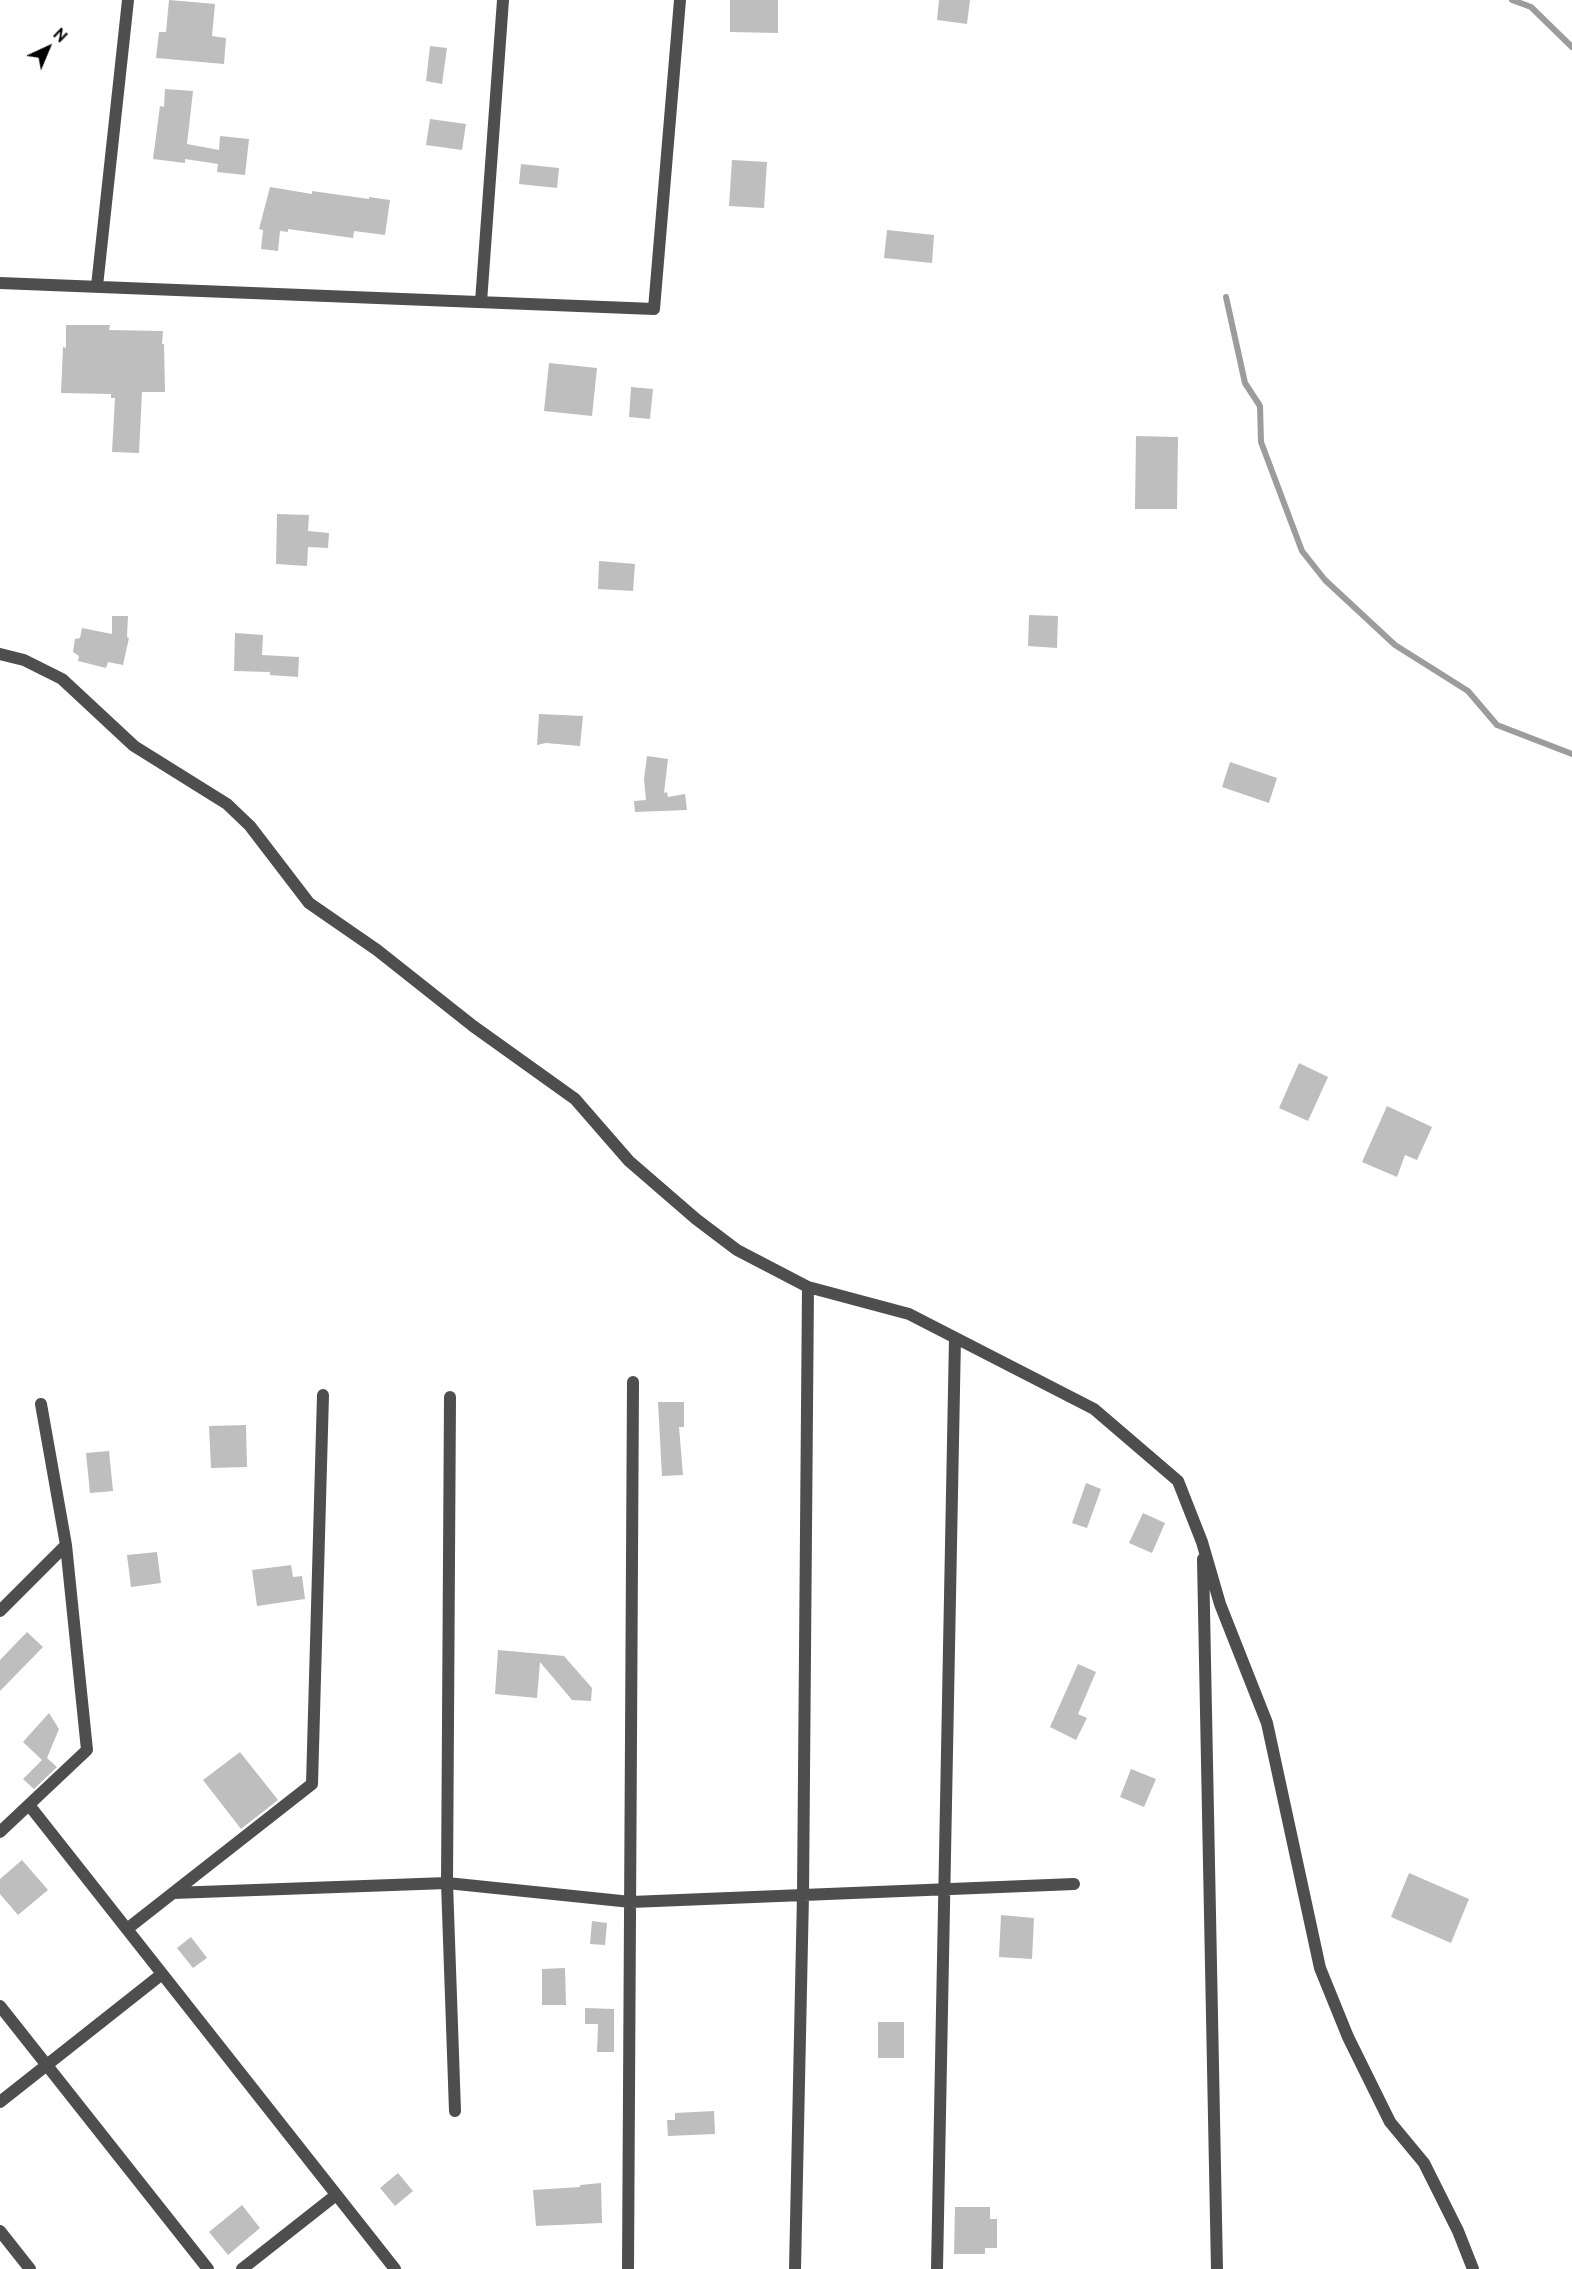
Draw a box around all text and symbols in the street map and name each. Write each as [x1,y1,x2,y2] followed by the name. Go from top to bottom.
[18,18,78,78] north arrow
[50,24,71,46] text: N

